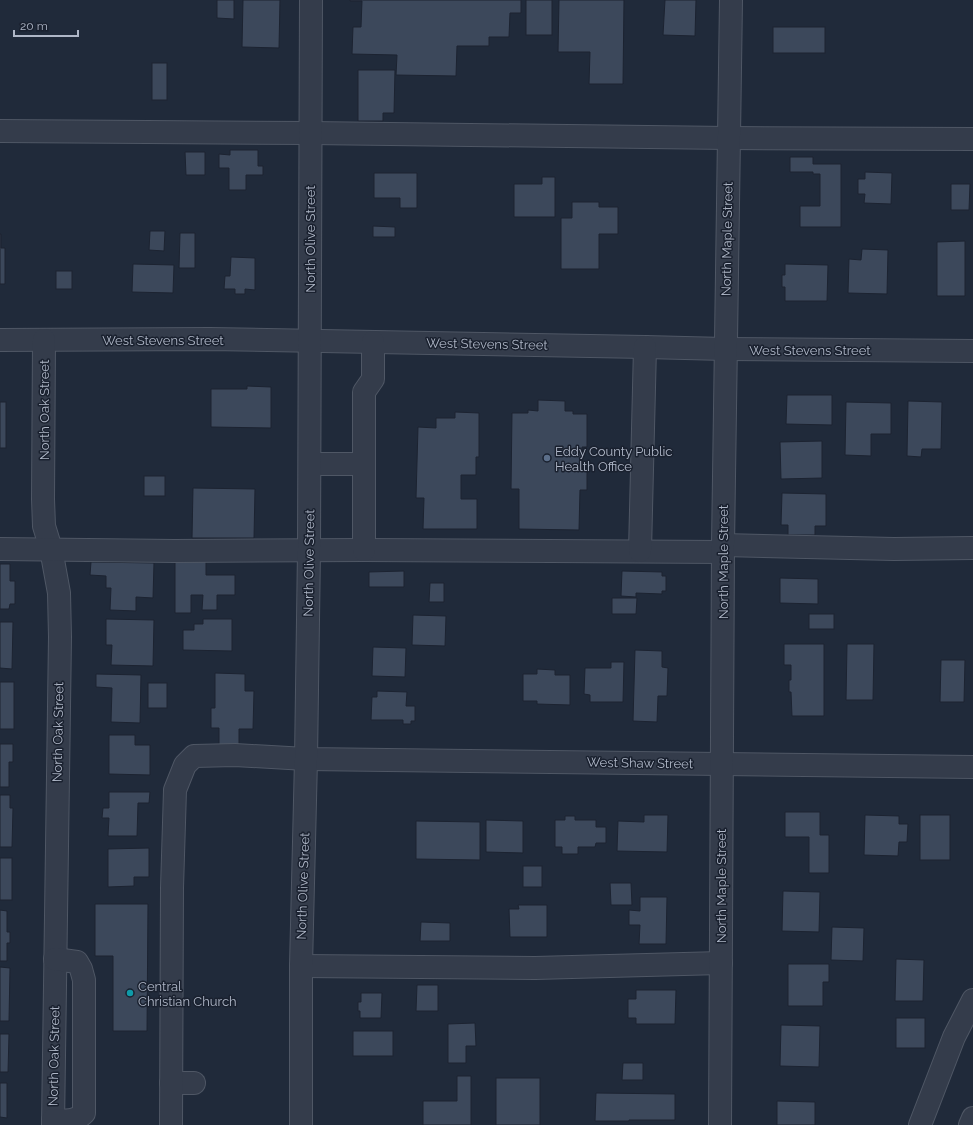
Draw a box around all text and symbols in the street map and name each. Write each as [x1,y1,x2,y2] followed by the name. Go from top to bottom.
[14,12,78,38] scale bar
[20,19,48,33] text: 20 m
[719,181,736,296] street label: North Maple Street
[303,185,318,293] street label: North Olive Street
[102,333,224,348] street label: West Stevens Street
[426,335,548,353] street label: West Stevens Street
[749,343,871,358] street label: West Stevens Street
[37,359,52,460] street label: North Oak Street
[555,444,673,474] place label: Eddy County Public Health Office
[542,453,552,463] marker: Eddy County Public Health Office
[716,504,731,619] street label: North Maple Street
[301,509,317,617] street label: North Olive Street
[50,681,66,782] street label: North Oak Street
[587,755,694,771] street label: West Shaw Street
[714,828,729,943] street label: North Maple Street
[294,831,312,940] street label: North Olive Street
[138,979,237,1009] place label: Central Christian Church
[125,988,135,998] marker: Central Christian Church
[46,1005,62,1106] street label: North Oak Street

